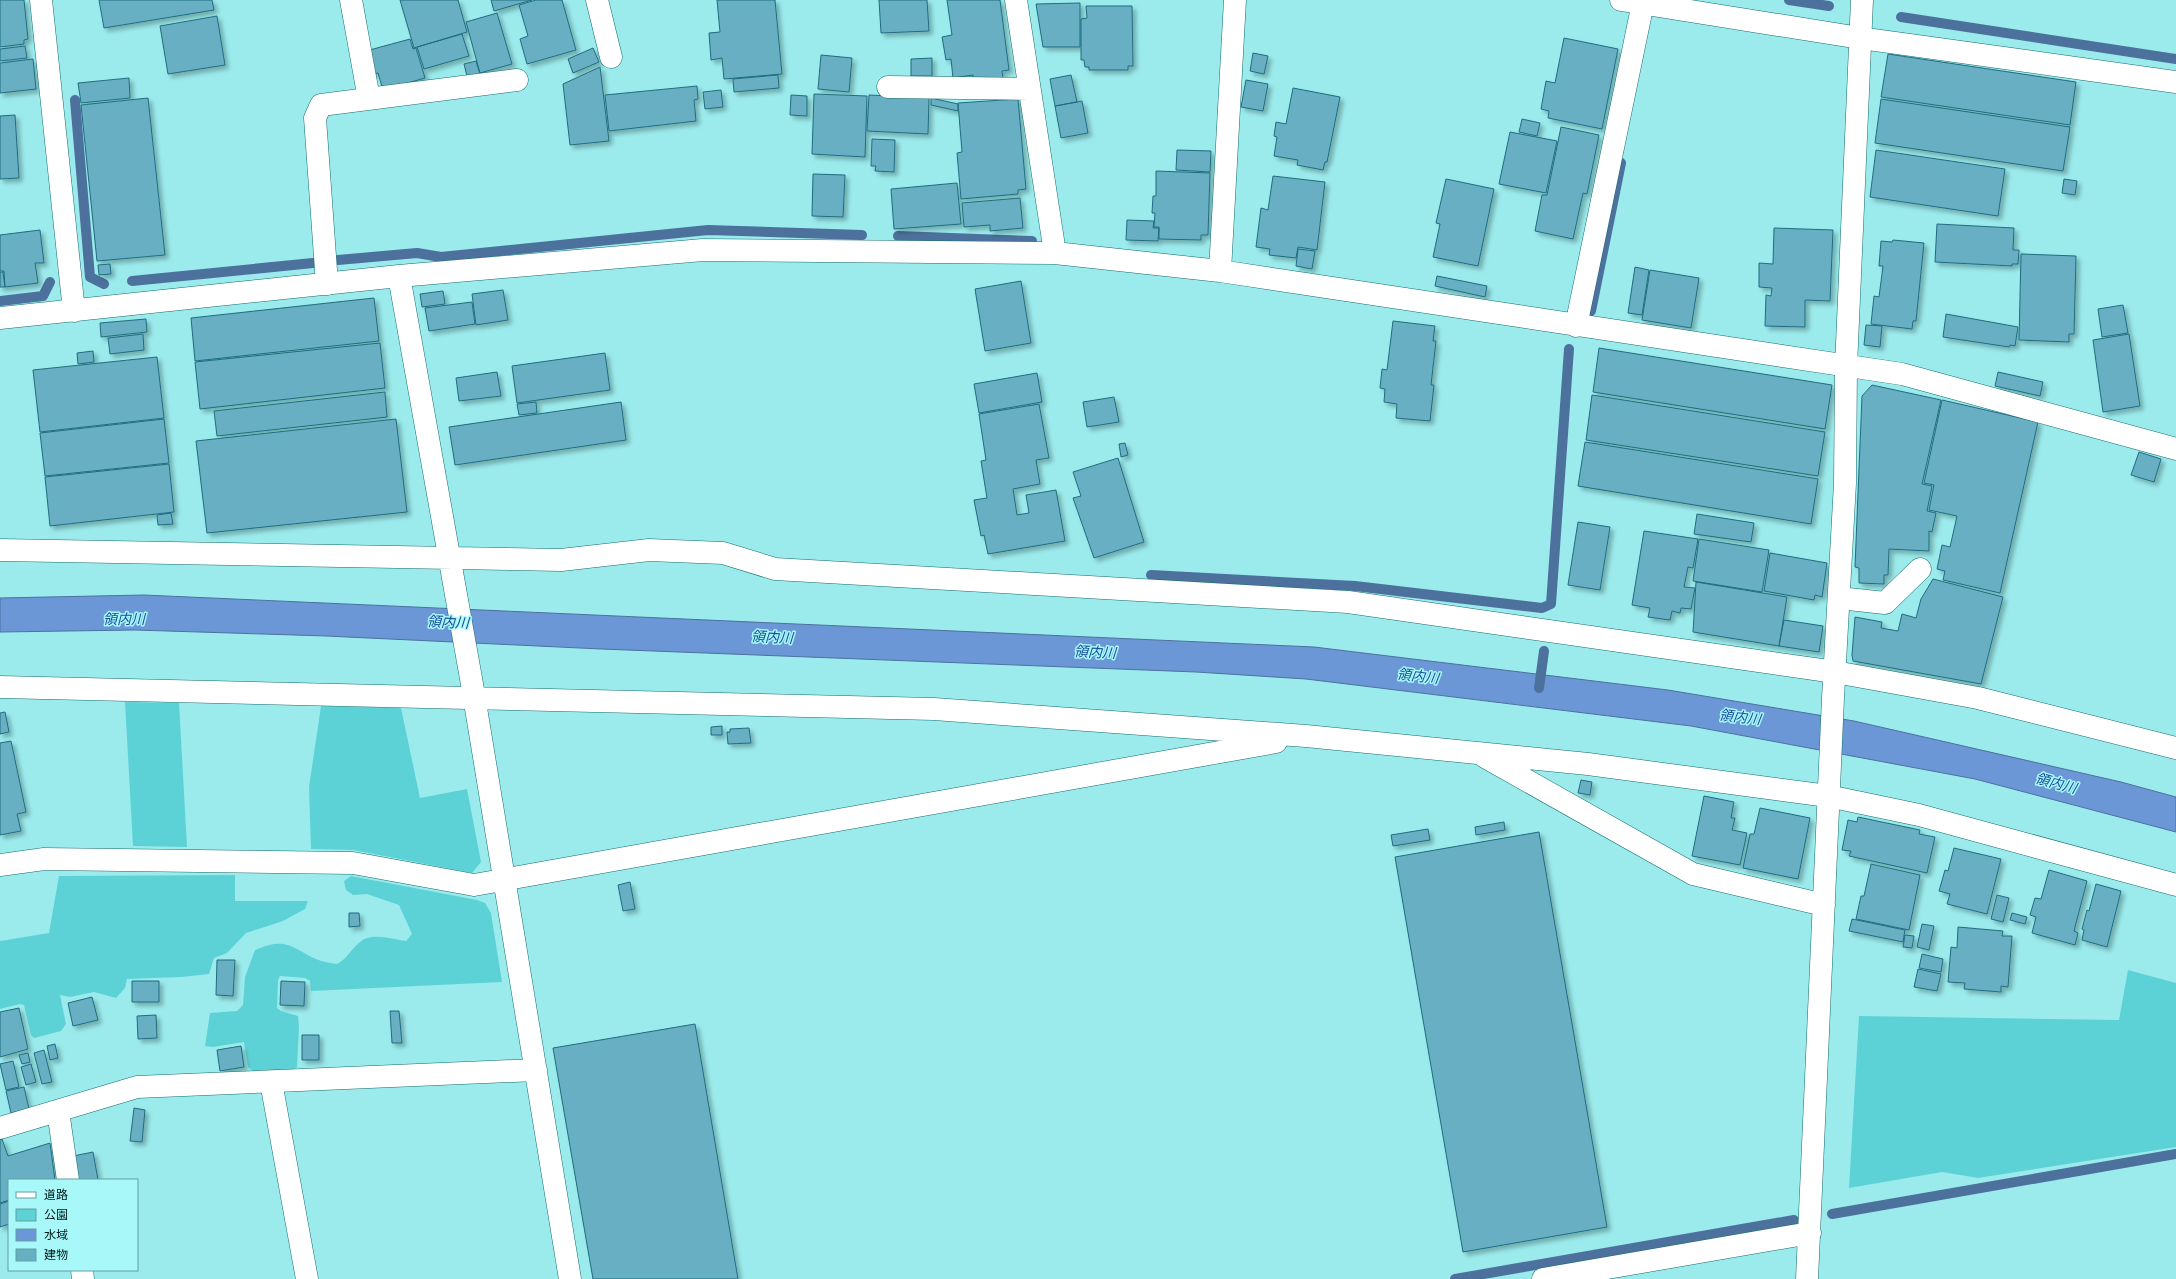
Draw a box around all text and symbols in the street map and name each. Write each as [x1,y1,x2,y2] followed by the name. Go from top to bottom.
[103,611,147,627] water label: 領内川
[427,613,471,631] water label: 領内川
[751,628,795,646] water label: 領内川
[1074,643,1118,661] water label: 領内川
[1396,666,1442,687] water label: 領内川
[1718,707,1764,728] water label: 領内川
[2034,770,2080,797] water label: 領内川
[8,1179,138,1271] legend
[44,1188,68,1202] text: 道路
[44,1208,68,1222] text: 公園
[44,1228,68,1242] text: 水域
[44,1248,68,1262] text: 建物

